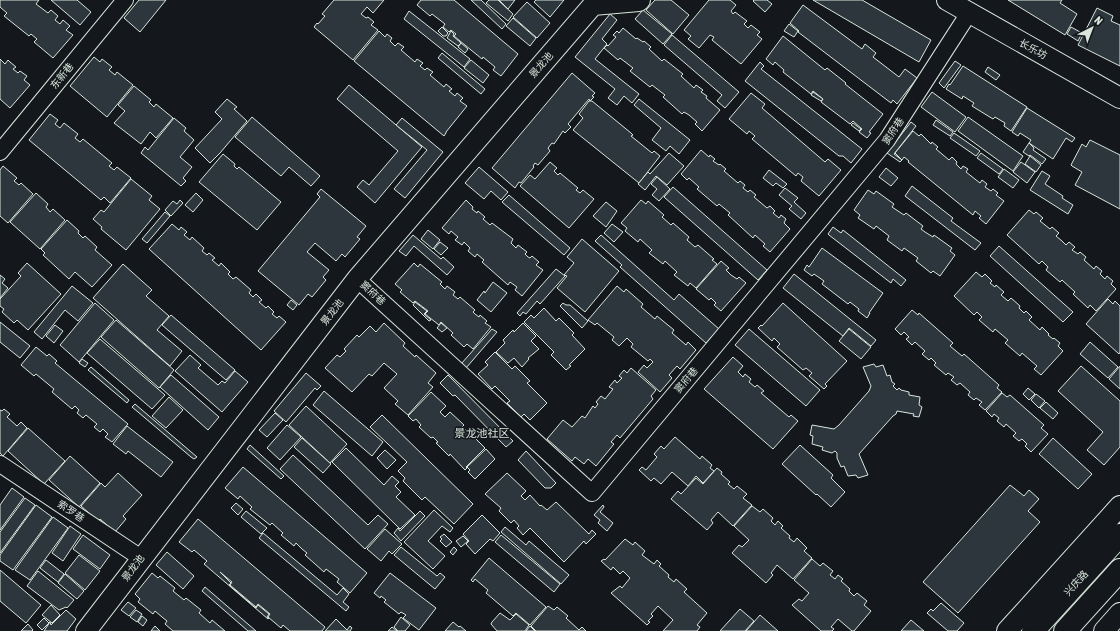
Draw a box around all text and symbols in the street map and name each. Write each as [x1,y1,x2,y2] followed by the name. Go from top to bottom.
[1072,8,1112,48] north arrow
[1092,14,1105,27] text: N
[1017,37,1049,61] street label: 长乐坊
[527,50,555,80] street label: 景龙池
[48,61,76,91] street label: 东新巷
[880,115,906,147] street label: 窦府巷
[358,279,388,307] street label: 窦府巷
[318,297,346,327] street label: 景龙池
[672,365,700,395] street label: 窦府巷
[455,427,510,439] district label: 景龙池社区
[55,498,87,524] street label: 索罗巷
[120,553,146,583] street label: 景龙池
[1062,568,1090,598] street label: 兴庆路

